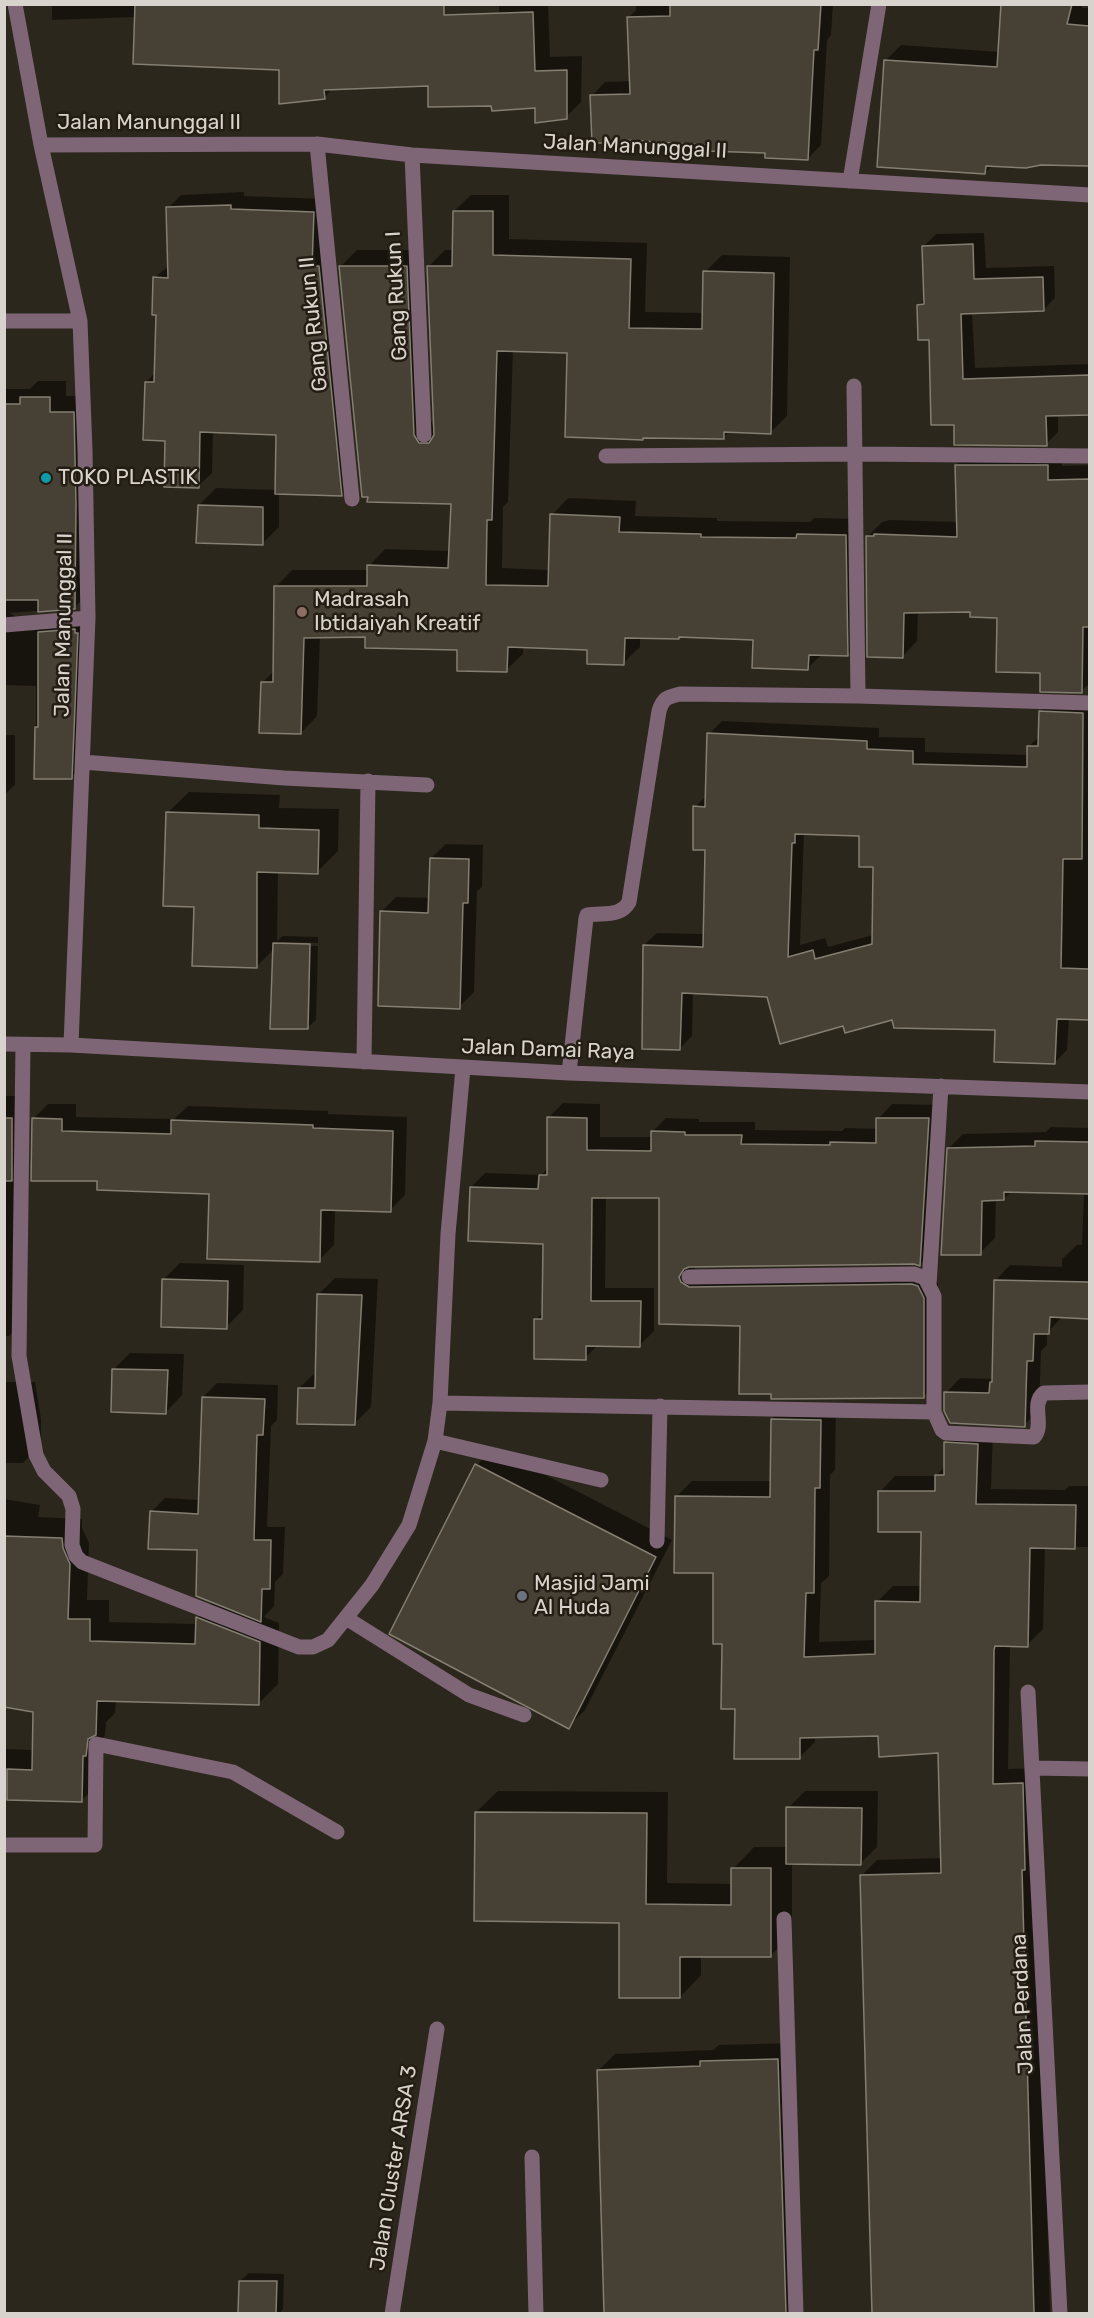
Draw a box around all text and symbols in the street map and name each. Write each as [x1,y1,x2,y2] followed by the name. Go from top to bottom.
[57,110,241,136] street label: Jalan Manunggal II
[542,130,728,164] street label: Jalan Manunggal II
[381,231,413,361] street label: Gang Rukun I
[294,255,334,393] street label: Gang Rukun II
[58,465,198,491] place label: TOKO PLASTIK
[39,471,53,485] marker: TOKO PLASTIK
[50,533,78,717] street label: Jalan Manunggal II
[314,587,480,637] place label: Madrasah Ibtidaiyah Kreatif
[295,605,309,619] marker: Madrasah Ibtidaiyah Kreatif
[461,1034,635,1066] street label: Jalan Damai Raya
[534,1571,650,1621] place label: Masjid Jami Al Huda
[515,1589,529,1603] marker: Masjid Jami Al Huda
[1007,1933,1039,2075] street label: Jalan Perdana
[365,2064,423,2272] street label: Jalan Cluster ARSA 3

